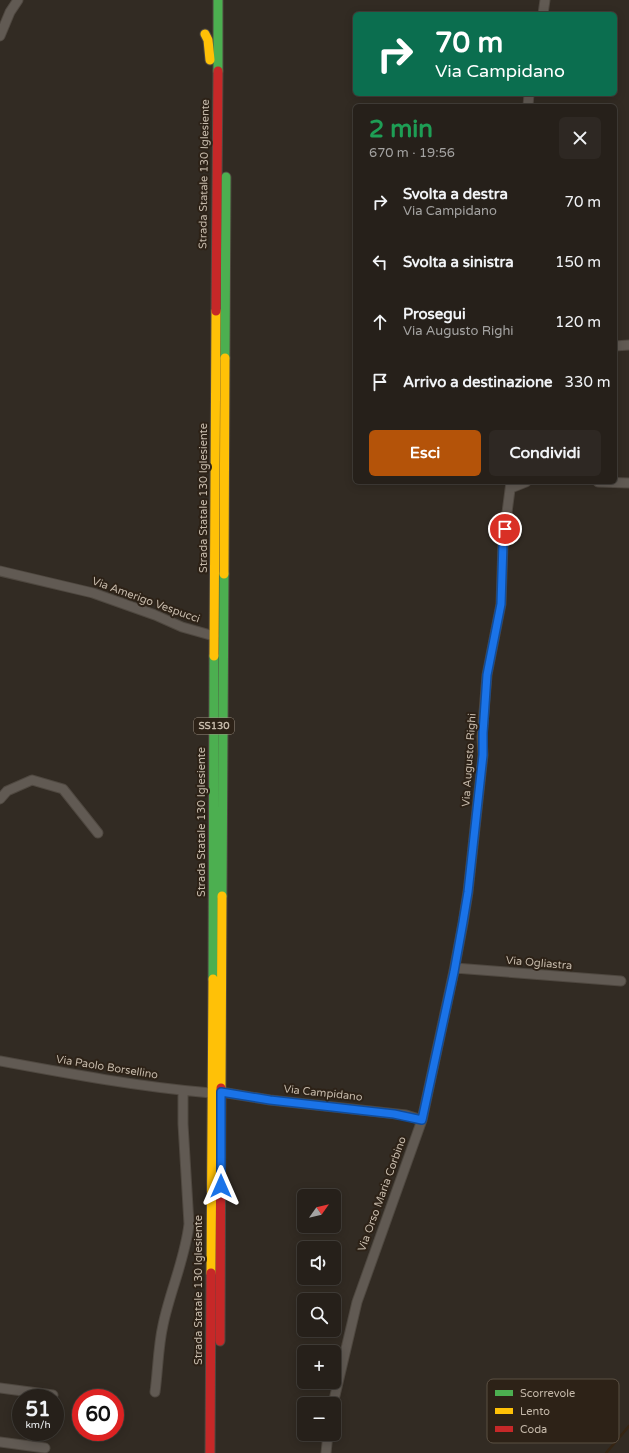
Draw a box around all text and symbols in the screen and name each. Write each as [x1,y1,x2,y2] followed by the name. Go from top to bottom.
[435,26,503,60] text: 70 m
[369,28,421,80] icon: right
[435,60,565,82] text: Via Campidano
[196,99,212,249] street label: Strada Statale 130 Iglesiente
[369,115,433,144] text: 2 min
[559,117,601,159] button: close
[369,145,455,161] text: 670 m · 19:56
[403,185,508,203] text: Svolta a destra
[369,191,391,213] icon: right
[564,193,601,211] text: 70 m
[403,203,497,219] text: Via Campidano
[369,251,391,273] icon: left
[403,253,514,271] text: Svolta a sinistra
[555,253,601,271] text: 150 m
[403,305,466,323] text: Prosegui
[369,311,391,333] icon: ahead
[555,313,601,331] text: 120 m
[403,323,514,339] text: Via Augusto Righi
[369,371,391,393] icon: arrive
[403,373,553,391] text: Arrivo a destinazione
[565,373,611,391] text: 330 m
[197,423,210,573] street label: Strada Statale 130 Iglesiente
[369,430,481,476] button: Esci
[489,430,601,476] button: Condividi
[488,512,522,546] pin
[494,518,516,540] icon: arrive
[90,574,202,626] street label: Via Amerigo Vespucci
[459,713,479,807] street label: Via Augusto Righi
[194,718,234,734] road number: SS130
[195,747,208,897] street label: Strada Statale 130 Iglesiente
[505,954,573,972] street label: Via Ogliastra
[55,1053,159,1082] street label: Via Paolo Borsellino
[283,1082,363,1104] street label: Via Campidano
[355,1134,409,1253] street label: Via Orso Maria Corbino
[200,1165,242,1207] position arrow
[297,1189,341,1233] north arrow
[297,1189,341,1441] map controls
[192,1215,205,1365] street label: Strada Statale 130 Iglesiente
[297,1241,341,1285] button: sound
[297,1293,341,1337] button: search
[297,1345,341,1389] button: +
[487,1379,619,1443] legend
[520,1387,575,1400] text: Scorrevole
[72,1389,124,1441] speed limit sign: 60
[297,1397,341,1441] button: −
[25,1398,51,1422] text: 51
[520,1405,550,1418] text: Lento
[25,1419,51,1431] text: km/h
[520,1423,547,1436] text: Coda

